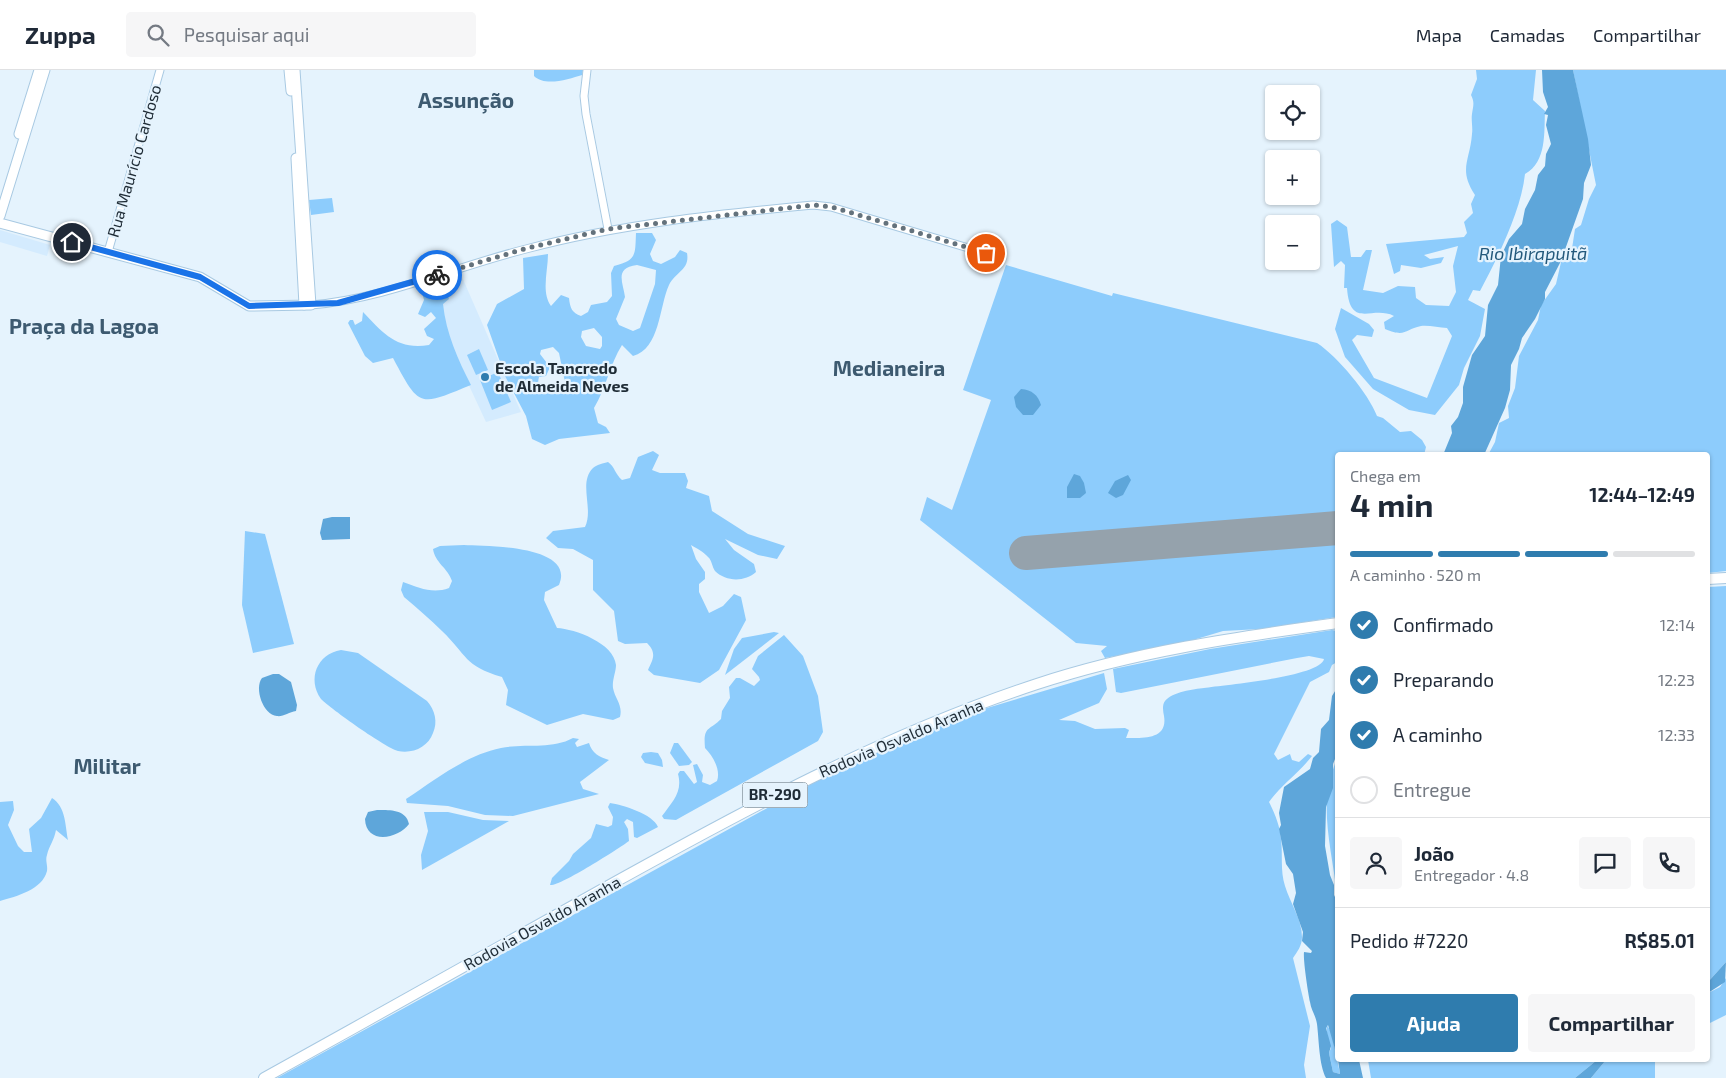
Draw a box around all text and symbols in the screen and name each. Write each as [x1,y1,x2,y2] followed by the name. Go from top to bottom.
[126,12,476,57] search box
[25,20,96,49] text: Zuppa
[144,21,172,49] icon: search
[184,23,309,46] text: Pesquisar aqui
[1416,24,1462,46] text: Mapa
[1490,24,1565,46] text: Camadas
[1593,24,1701,46] text: Compartilhar
[103,82,164,239] street label: Rua Maurício Cardoso
[1265,85,1320,270] map controls
[1265,85,1320,140] button: locate
[418,87,514,114] district label: Assunção
[1265,150,1320,205] button: +
[1265,215,1320,270] button: −
[51,221,93,263] pin
[58,228,86,256] icon: home
[965,232,1007,274] pin
[972,239,1000,267] icon: bag
[1479,242,1587,264] water label: Rio Ibirapuitã
[412,250,462,300] courier
[423,261,451,289] icon: bike
[9,313,159,340] district label: Praça da Lagoa
[833,355,945,380] district label: Medianeira
[495,358,629,395] place label: Escola Tancredo de Almeida Neves
[479,371,491,383] marker: Escola Tancredo de Almeida Neves
[1350,466,1421,485] text: Chega em
[1589,483,1695,506] text: 12:44–12:49
[1350,485,1434,523] text: 4 min
[1350,565,1481,584] text: A caminho · 520 m
[1350,611,1378,639] icon: check
[1393,613,1494,636] text: Confirmado
[1660,615,1695,634] text: 12:14
[1350,666,1378,694] icon: check
[1393,668,1494,691] text: Preparando
[1658,670,1695,689] text: 12:23
[816,694,986,781] street label: Rodovia Osvaldo Aranha
[1350,721,1378,749] icon: check
[1393,723,1483,746] text: A caminho
[1658,725,1695,744] text: 12:33
[73,753,141,778] district label: Militar
[1393,778,1471,801] text: Entregue
[742,782,808,808] road number: BR-290
[1350,837,1402,889] button: person
[1579,837,1631,889] button: chat
[1643,837,1695,889] button: phone
[1414,842,1454,865] text: João
[1414,865,1529,884] text: Entregador · 4.8
[460,871,624,974] street label: Rodovia Osvaldo Aranha
[1350,929,1468,952] text: Pedido #7220
[1625,929,1695,952] text: R$85.01
[1350,994,1518,1052] button: Ajuda
[1528,994,1695,1052] button: Compartilhar

